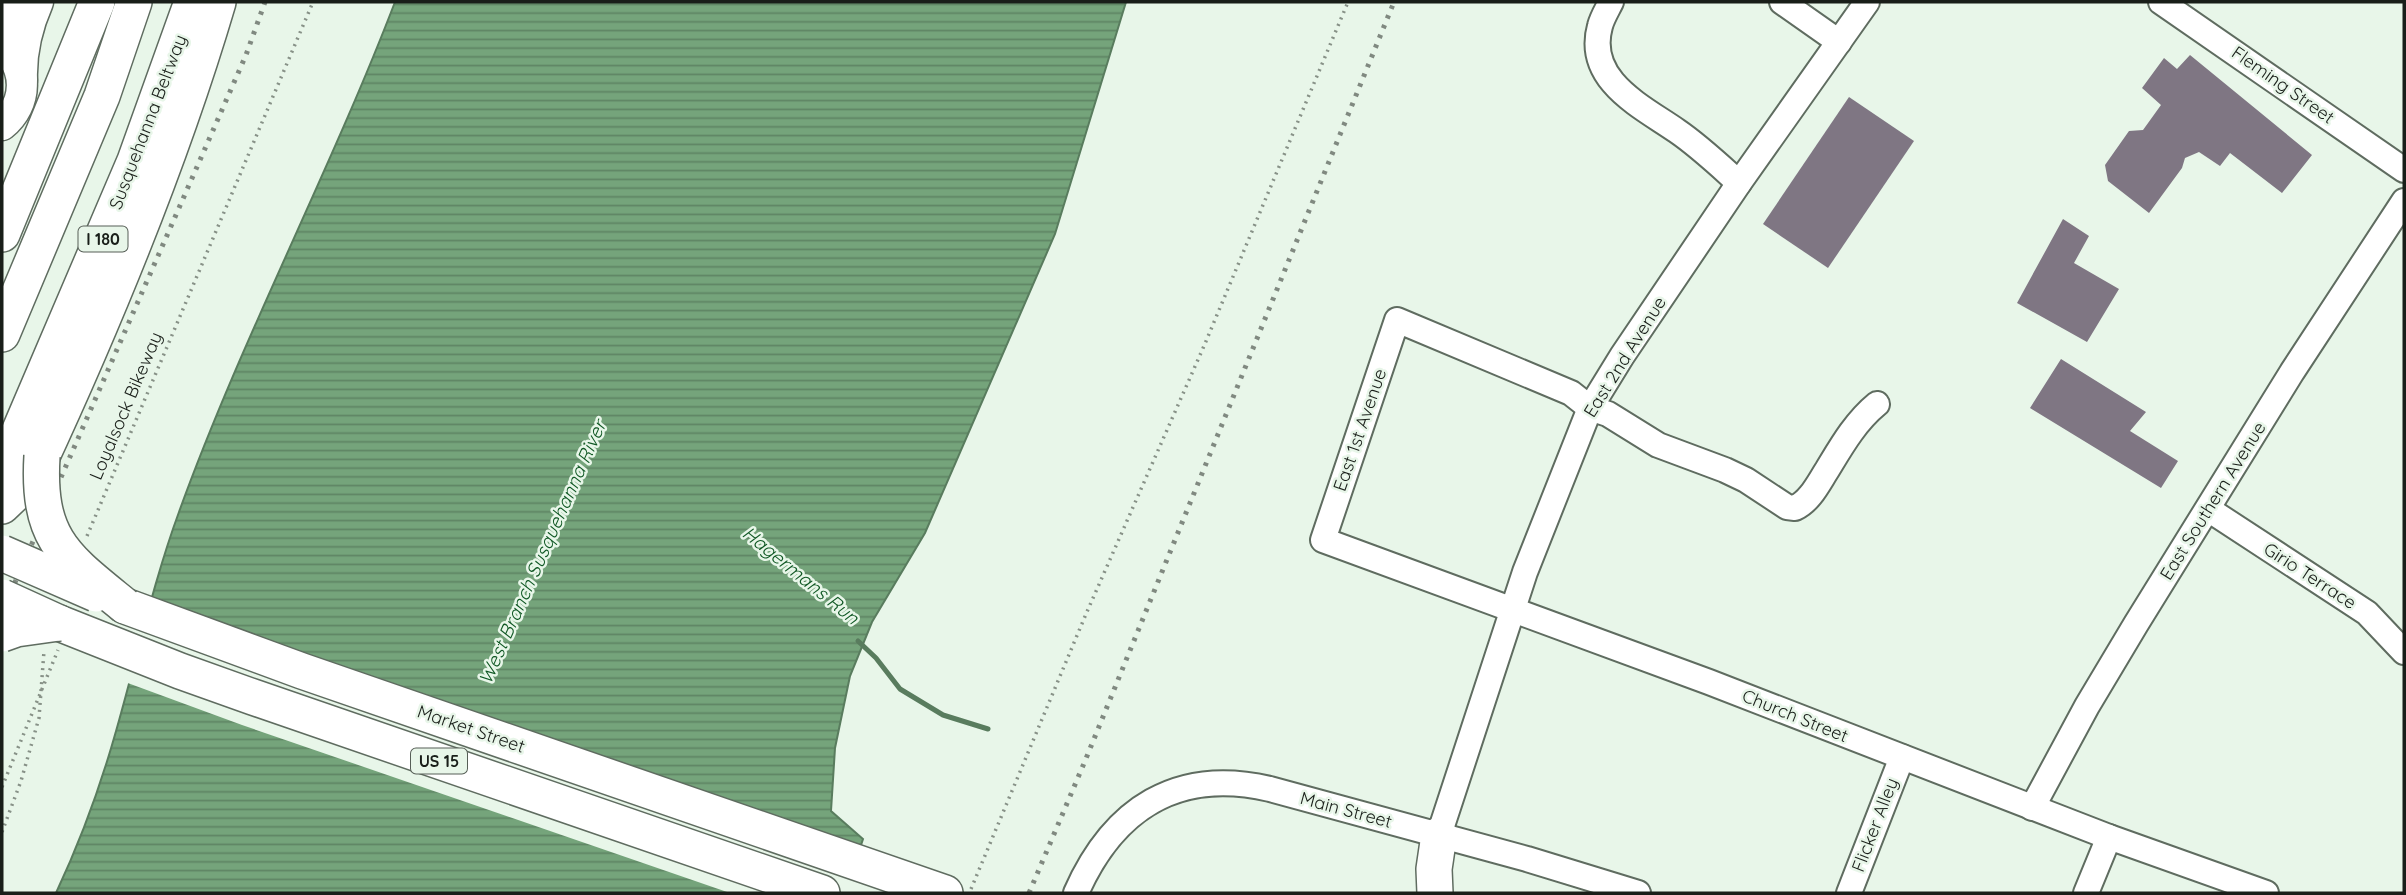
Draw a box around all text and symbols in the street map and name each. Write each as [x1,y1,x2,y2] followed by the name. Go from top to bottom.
[104,31,191,212] street label: Susquehanna Beltway
[2227,41,2339,129] street label: Fleming Street
[78,227,128,252] road number: I 180
[1578,292,1671,421] street label: East 2nd Avenue
[84,328,167,483] street label: Loyalsock Bikeway
[1328,365,1391,494] street label: East 1st Avenue
[473,414,612,688] water label: West Branch Susquehanna River
[2155,417,2271,584] street label: East Southern Avenue
[738,521,865,630] water label: Hagermans Run
[2260,537,2361,614] street label: Girio Terrace
[1739,684,1852,747] street label: Church Street
[414,699,528,758] street label: Market Street
[411,748,467,774] road number: US 15
[1846,775,1903,875] street label: Flicker Alley
[1298,786,1395,833] street label: Main Street

